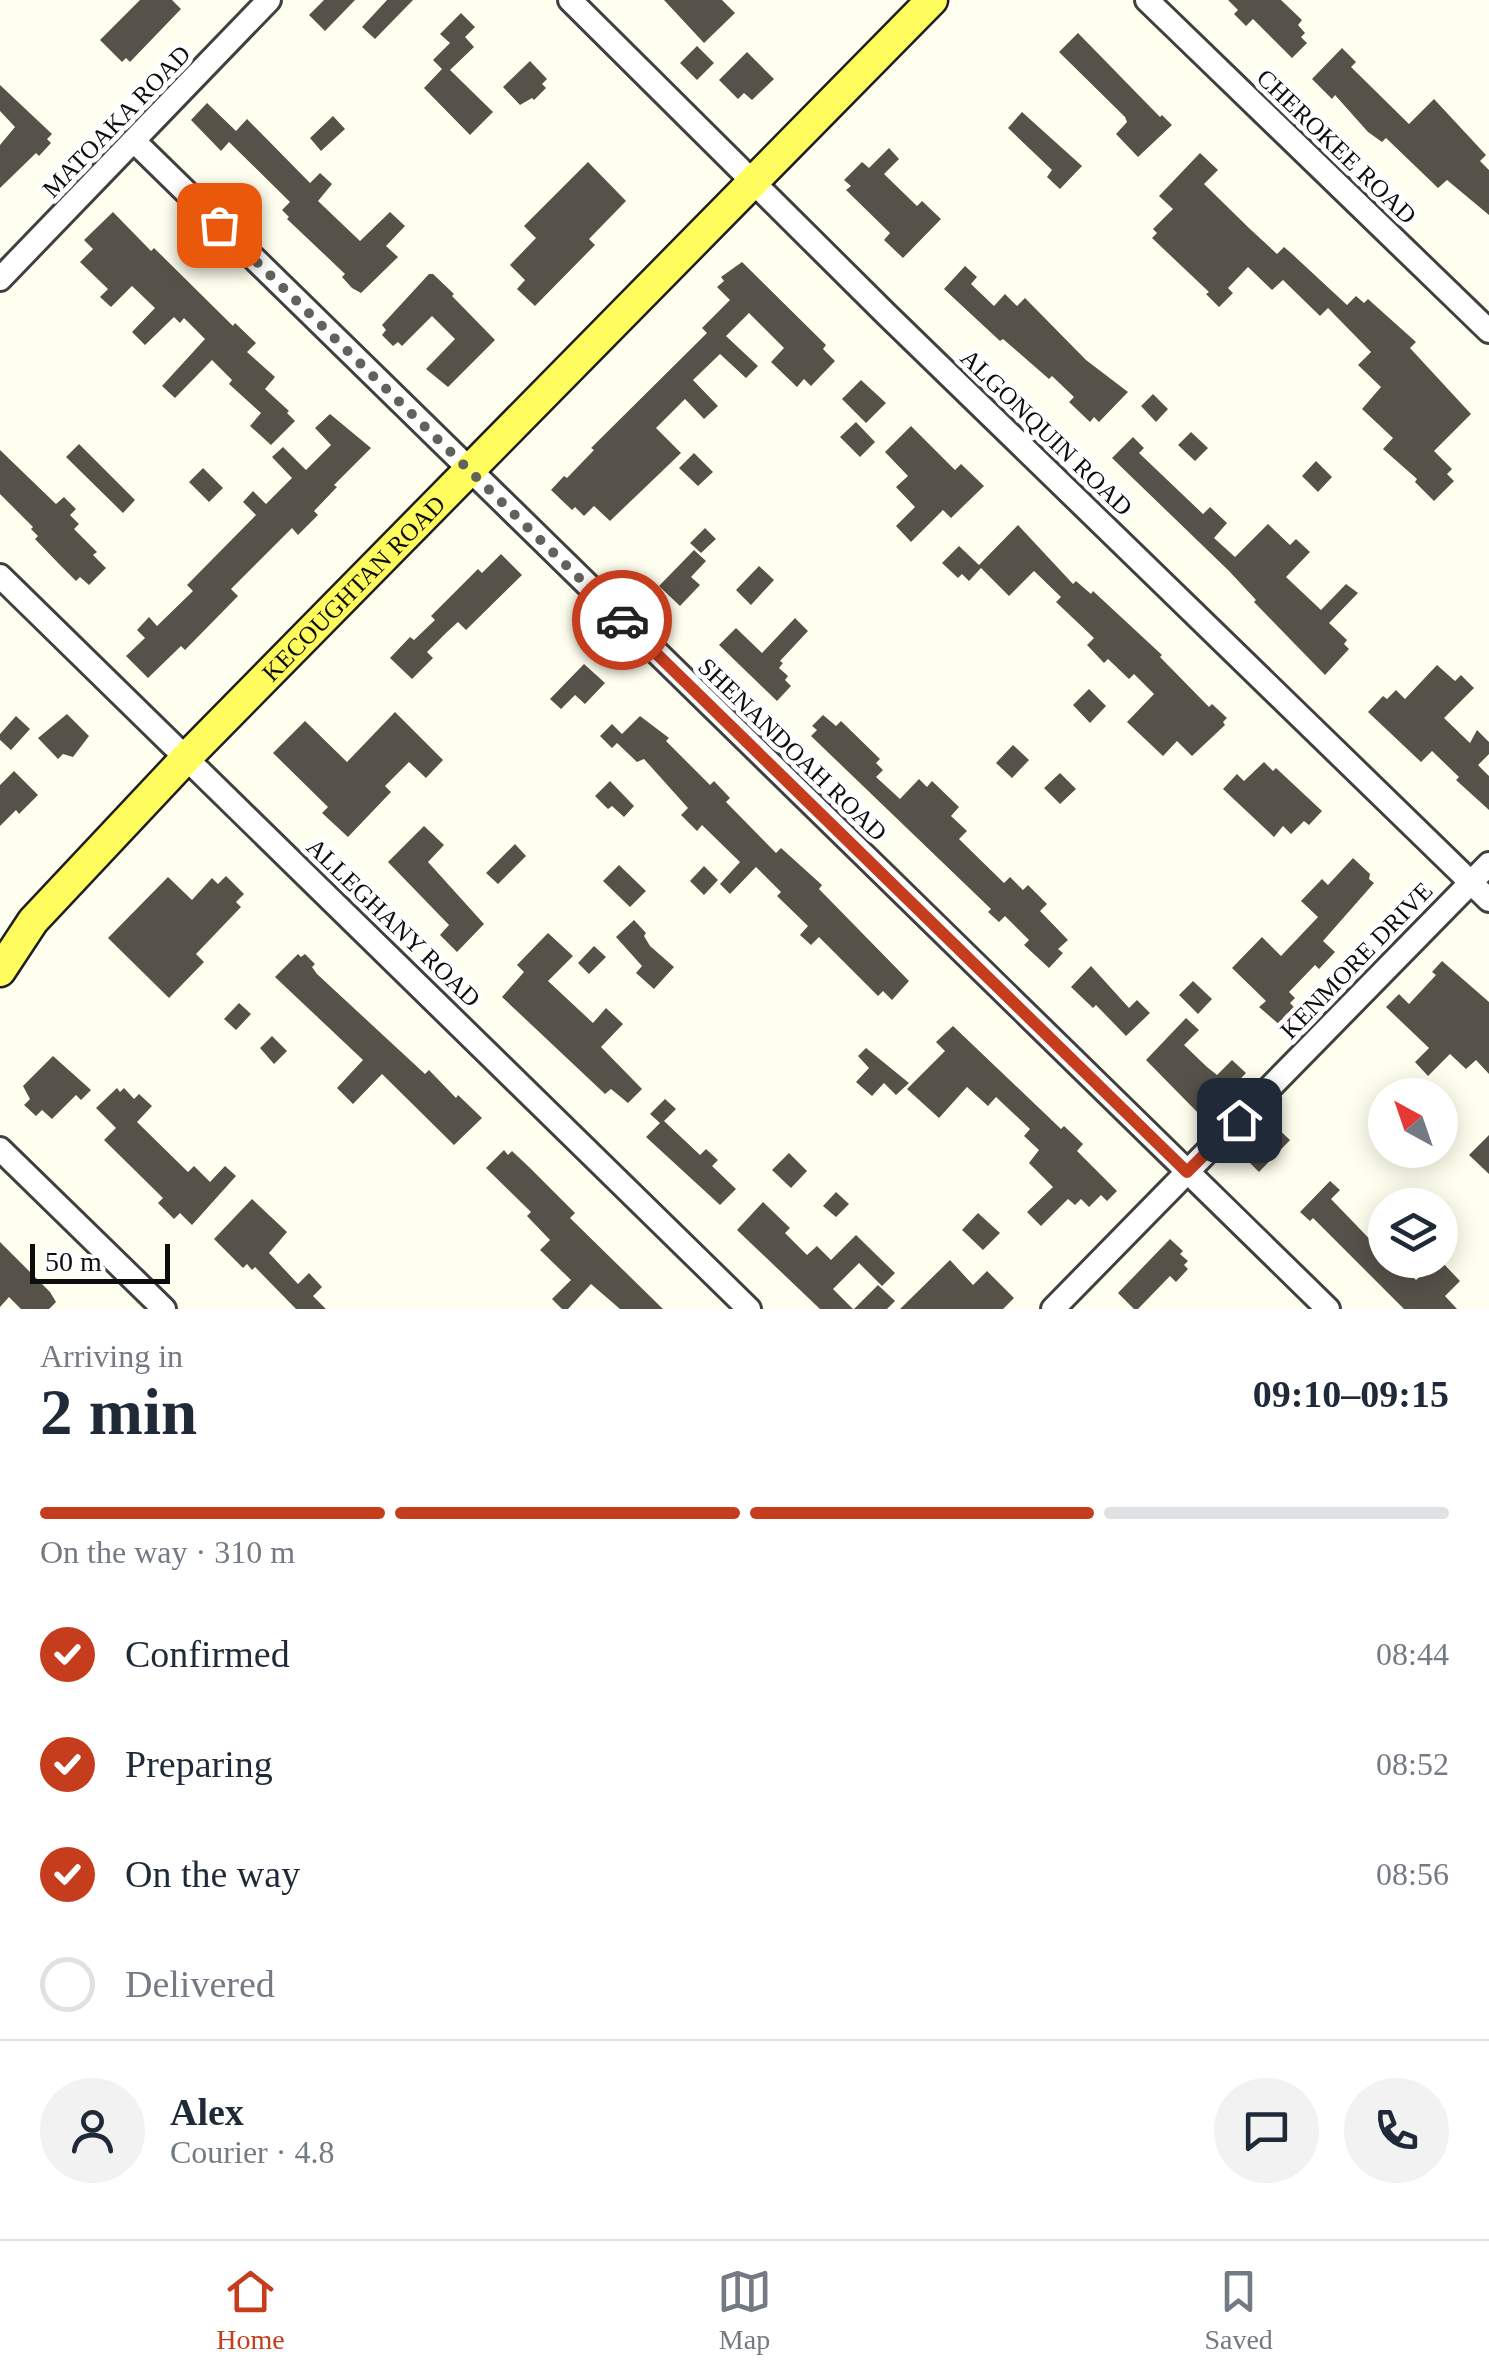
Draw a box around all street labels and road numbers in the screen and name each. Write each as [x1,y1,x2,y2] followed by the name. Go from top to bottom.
[37,40,196,203] street label: MATOAKA ROAD
[1252,64,1422,229] street label: CHEROKEE ROAD
[956,344,1138,521] street label: ALGONQUIN ROAD
[257,490,451,686] street label: KECOUGHTAN ROAD
[693,653,892,846] street label: SHENANDOAH ROAD
[301,833,486,1012] street label: ALLEGHANY ROAD
[1275,877,1438,1044] street label: KENMORE DRIVE

